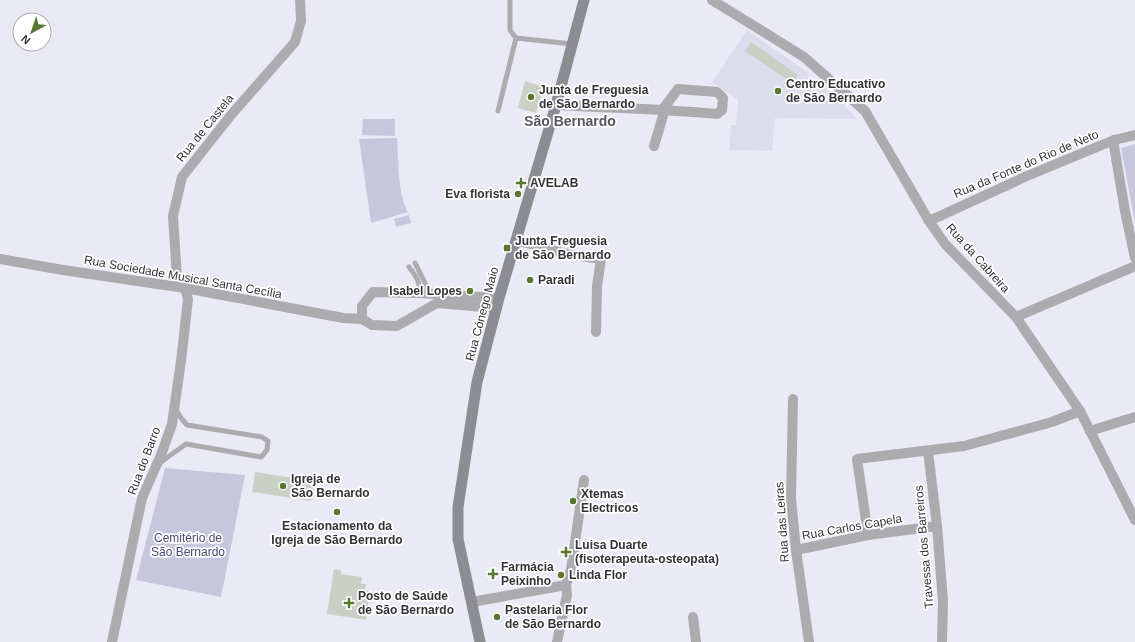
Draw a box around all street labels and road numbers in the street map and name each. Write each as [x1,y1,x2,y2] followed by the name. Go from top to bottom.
[174,91,237,165] street label: Rua de Castela
[951,127,1101,201] street label: Rua da Fonte do Rio de Neto
[943,221,1013,296] street label: Rua da Cabreira
[83,253,283,301] street label: Rua Sociedade Musical Santa Cecília
[463,265,501,363] street label: Rua Cónego Maio
[125,425,163,497] street label: Rua do Barro
[772,481,792,563] street label: Rua das Leiras
[912,485,936,609] street label: Travessa dos Barreiros
[801,511,903,543] street label: Rua Carlos Capela

